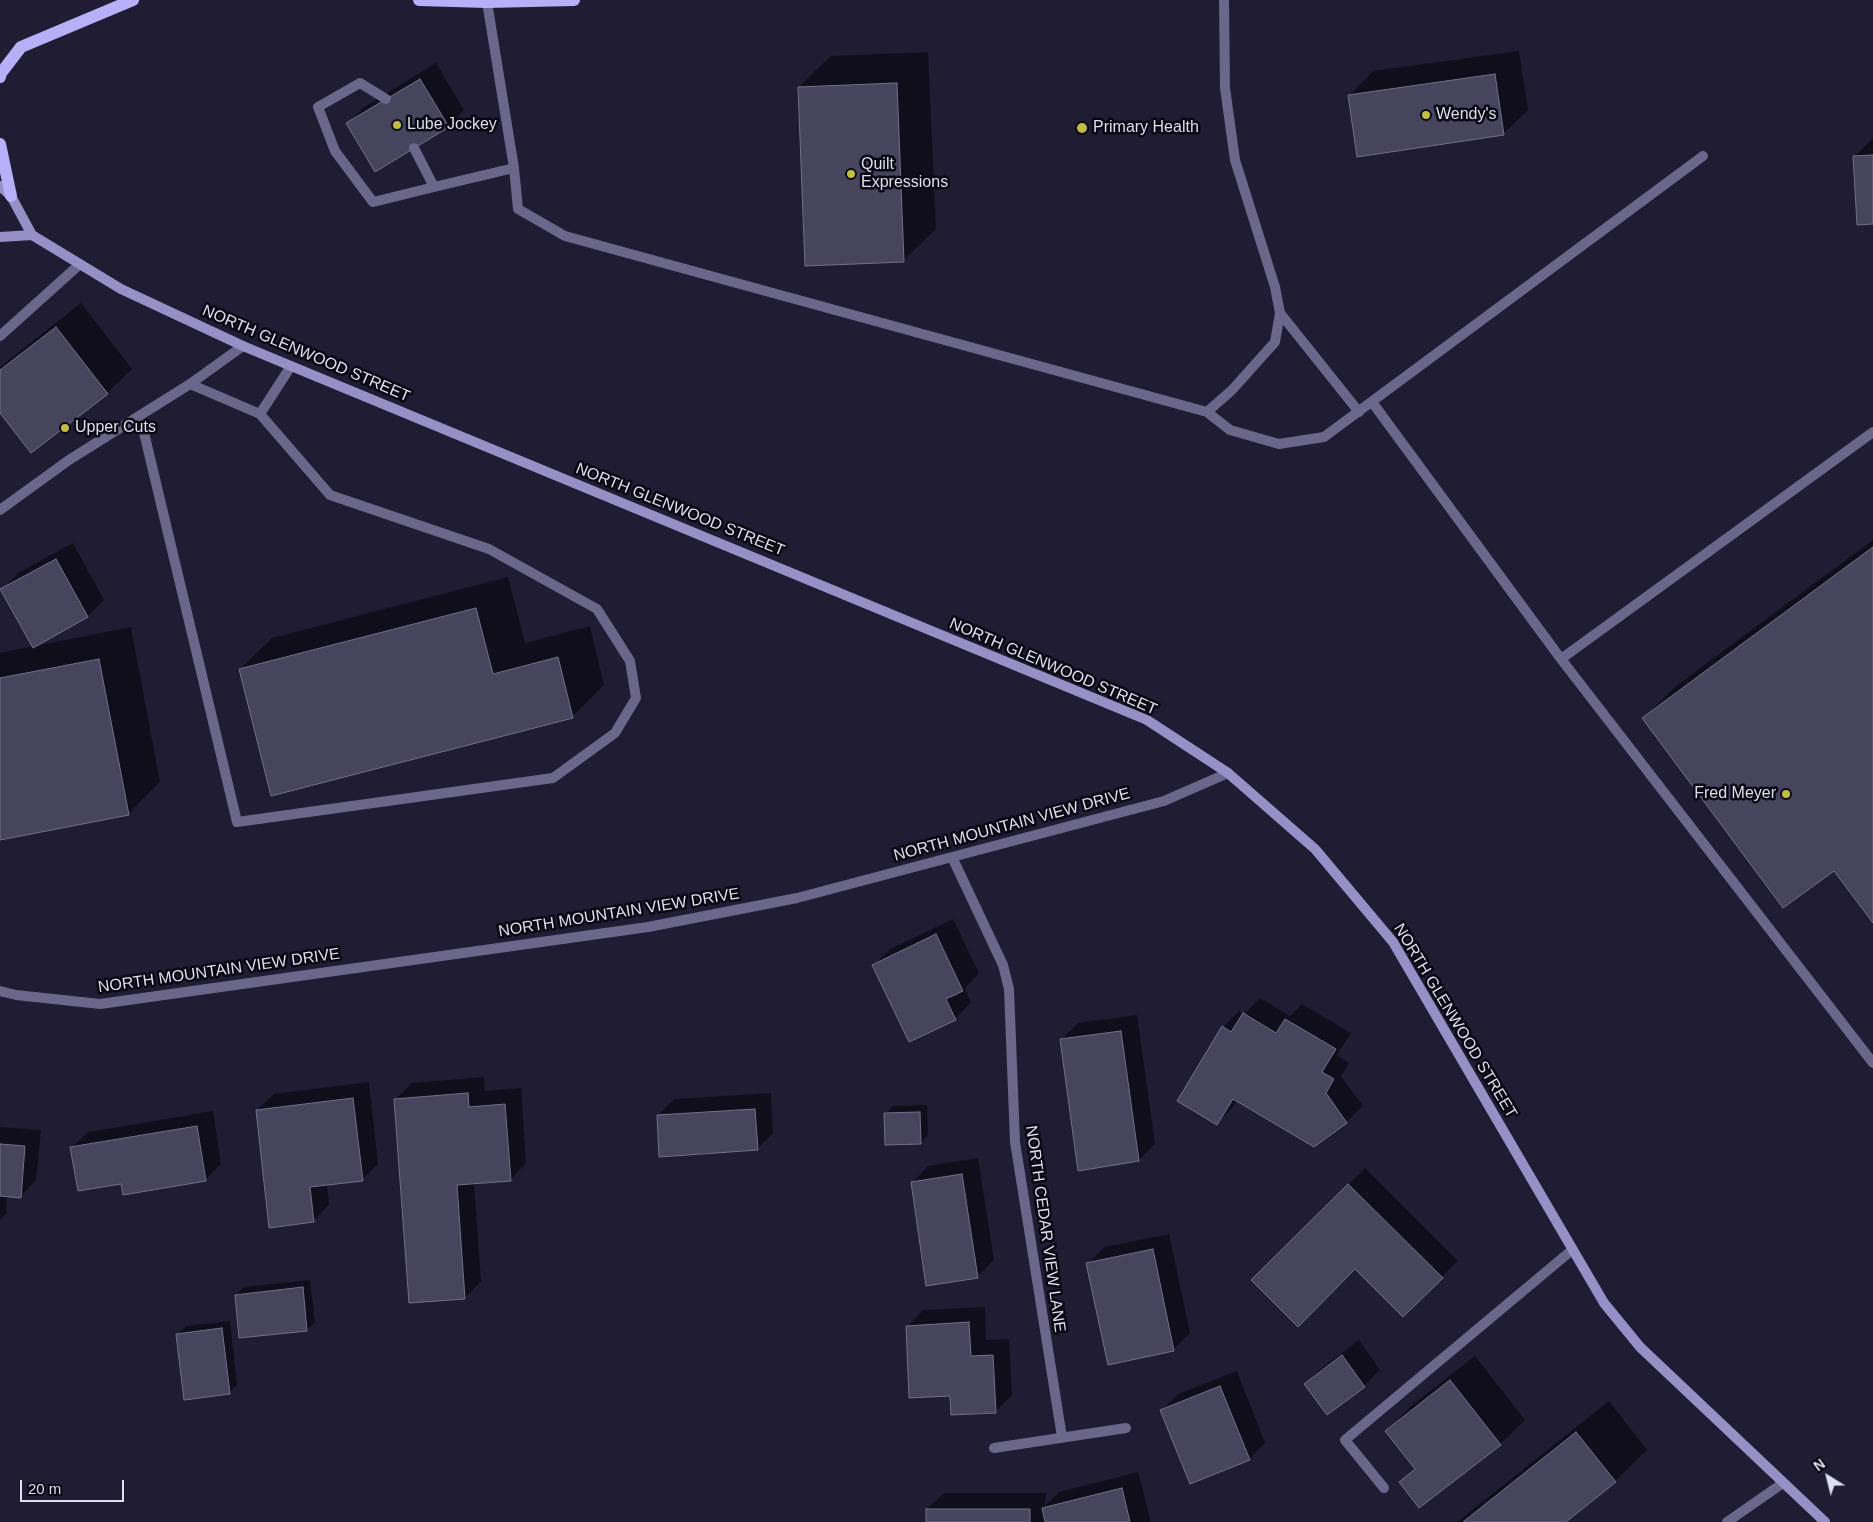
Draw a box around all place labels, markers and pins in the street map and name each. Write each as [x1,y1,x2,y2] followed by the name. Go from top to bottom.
[1436,105,1497,125] place label: Wendy's
[1420,109,1432,121] marker: Wendy's
[407,115,497,135] place label: Lube Jockey
[1093,118,1199,138] place label: Primary Health
[391,119,403,131] marker: Lube Jockey
[1075,121,1089,135] marker: Primary Health
[861,155,948,193] place label: Quilt Expressions
[845,168,857,180] marker: Quilt Expressions
[75,418,156,438] place label: Upper Cuts
[59,422,71,434] marker: Upper Cuts
[1694,784,1776,804] place label: Fred Meyer
[1780,788,1792,800] marker: Fred Meyer

